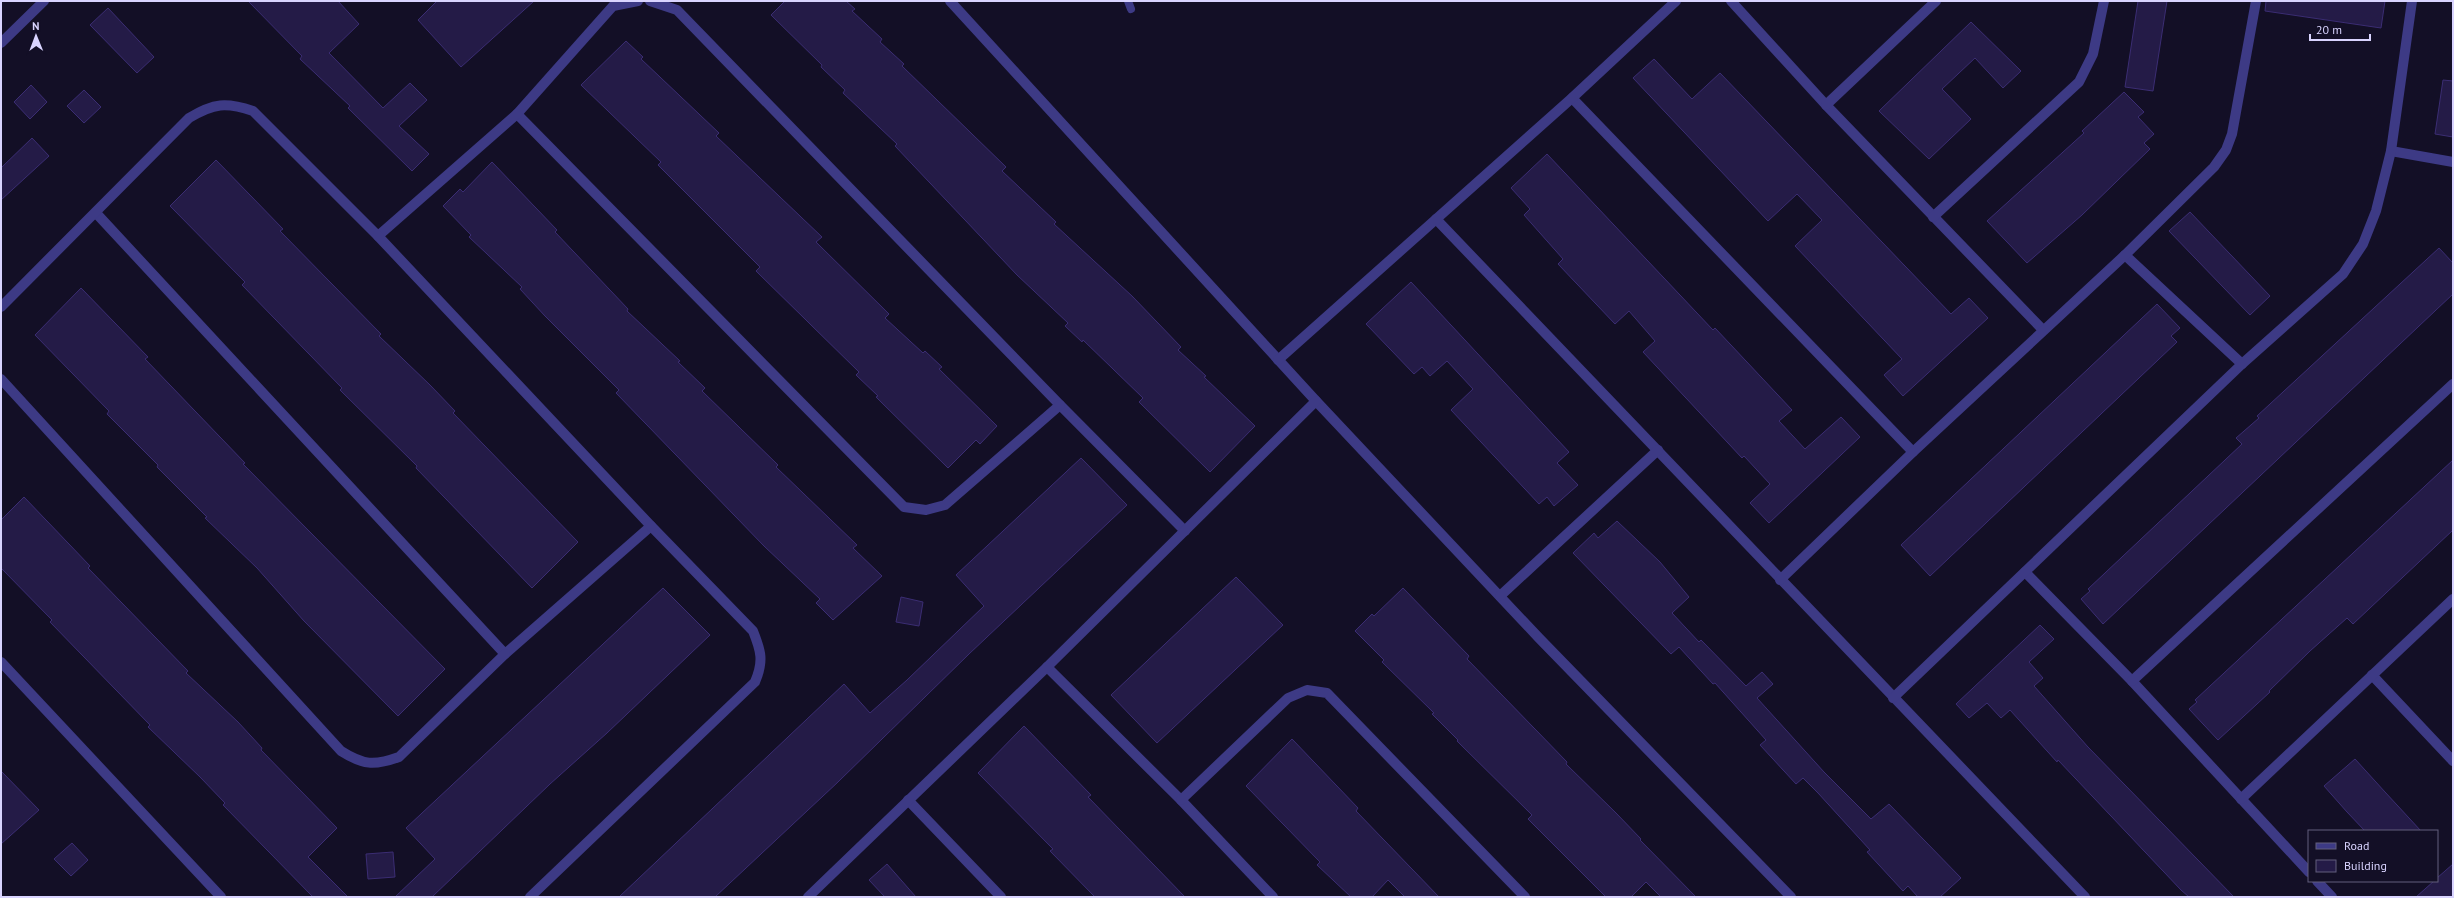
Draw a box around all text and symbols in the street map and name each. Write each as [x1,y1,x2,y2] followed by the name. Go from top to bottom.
[16,16,56,56] north arrow
[2310,16,2370,42] scale bar
[32,19,40,33] text: N
[2316,22,2342,37] text: 20 m
[2308,830,2438,882] legend
[2344,838,2369,853] text: Road
[2344,858,2387,873] text: Building

